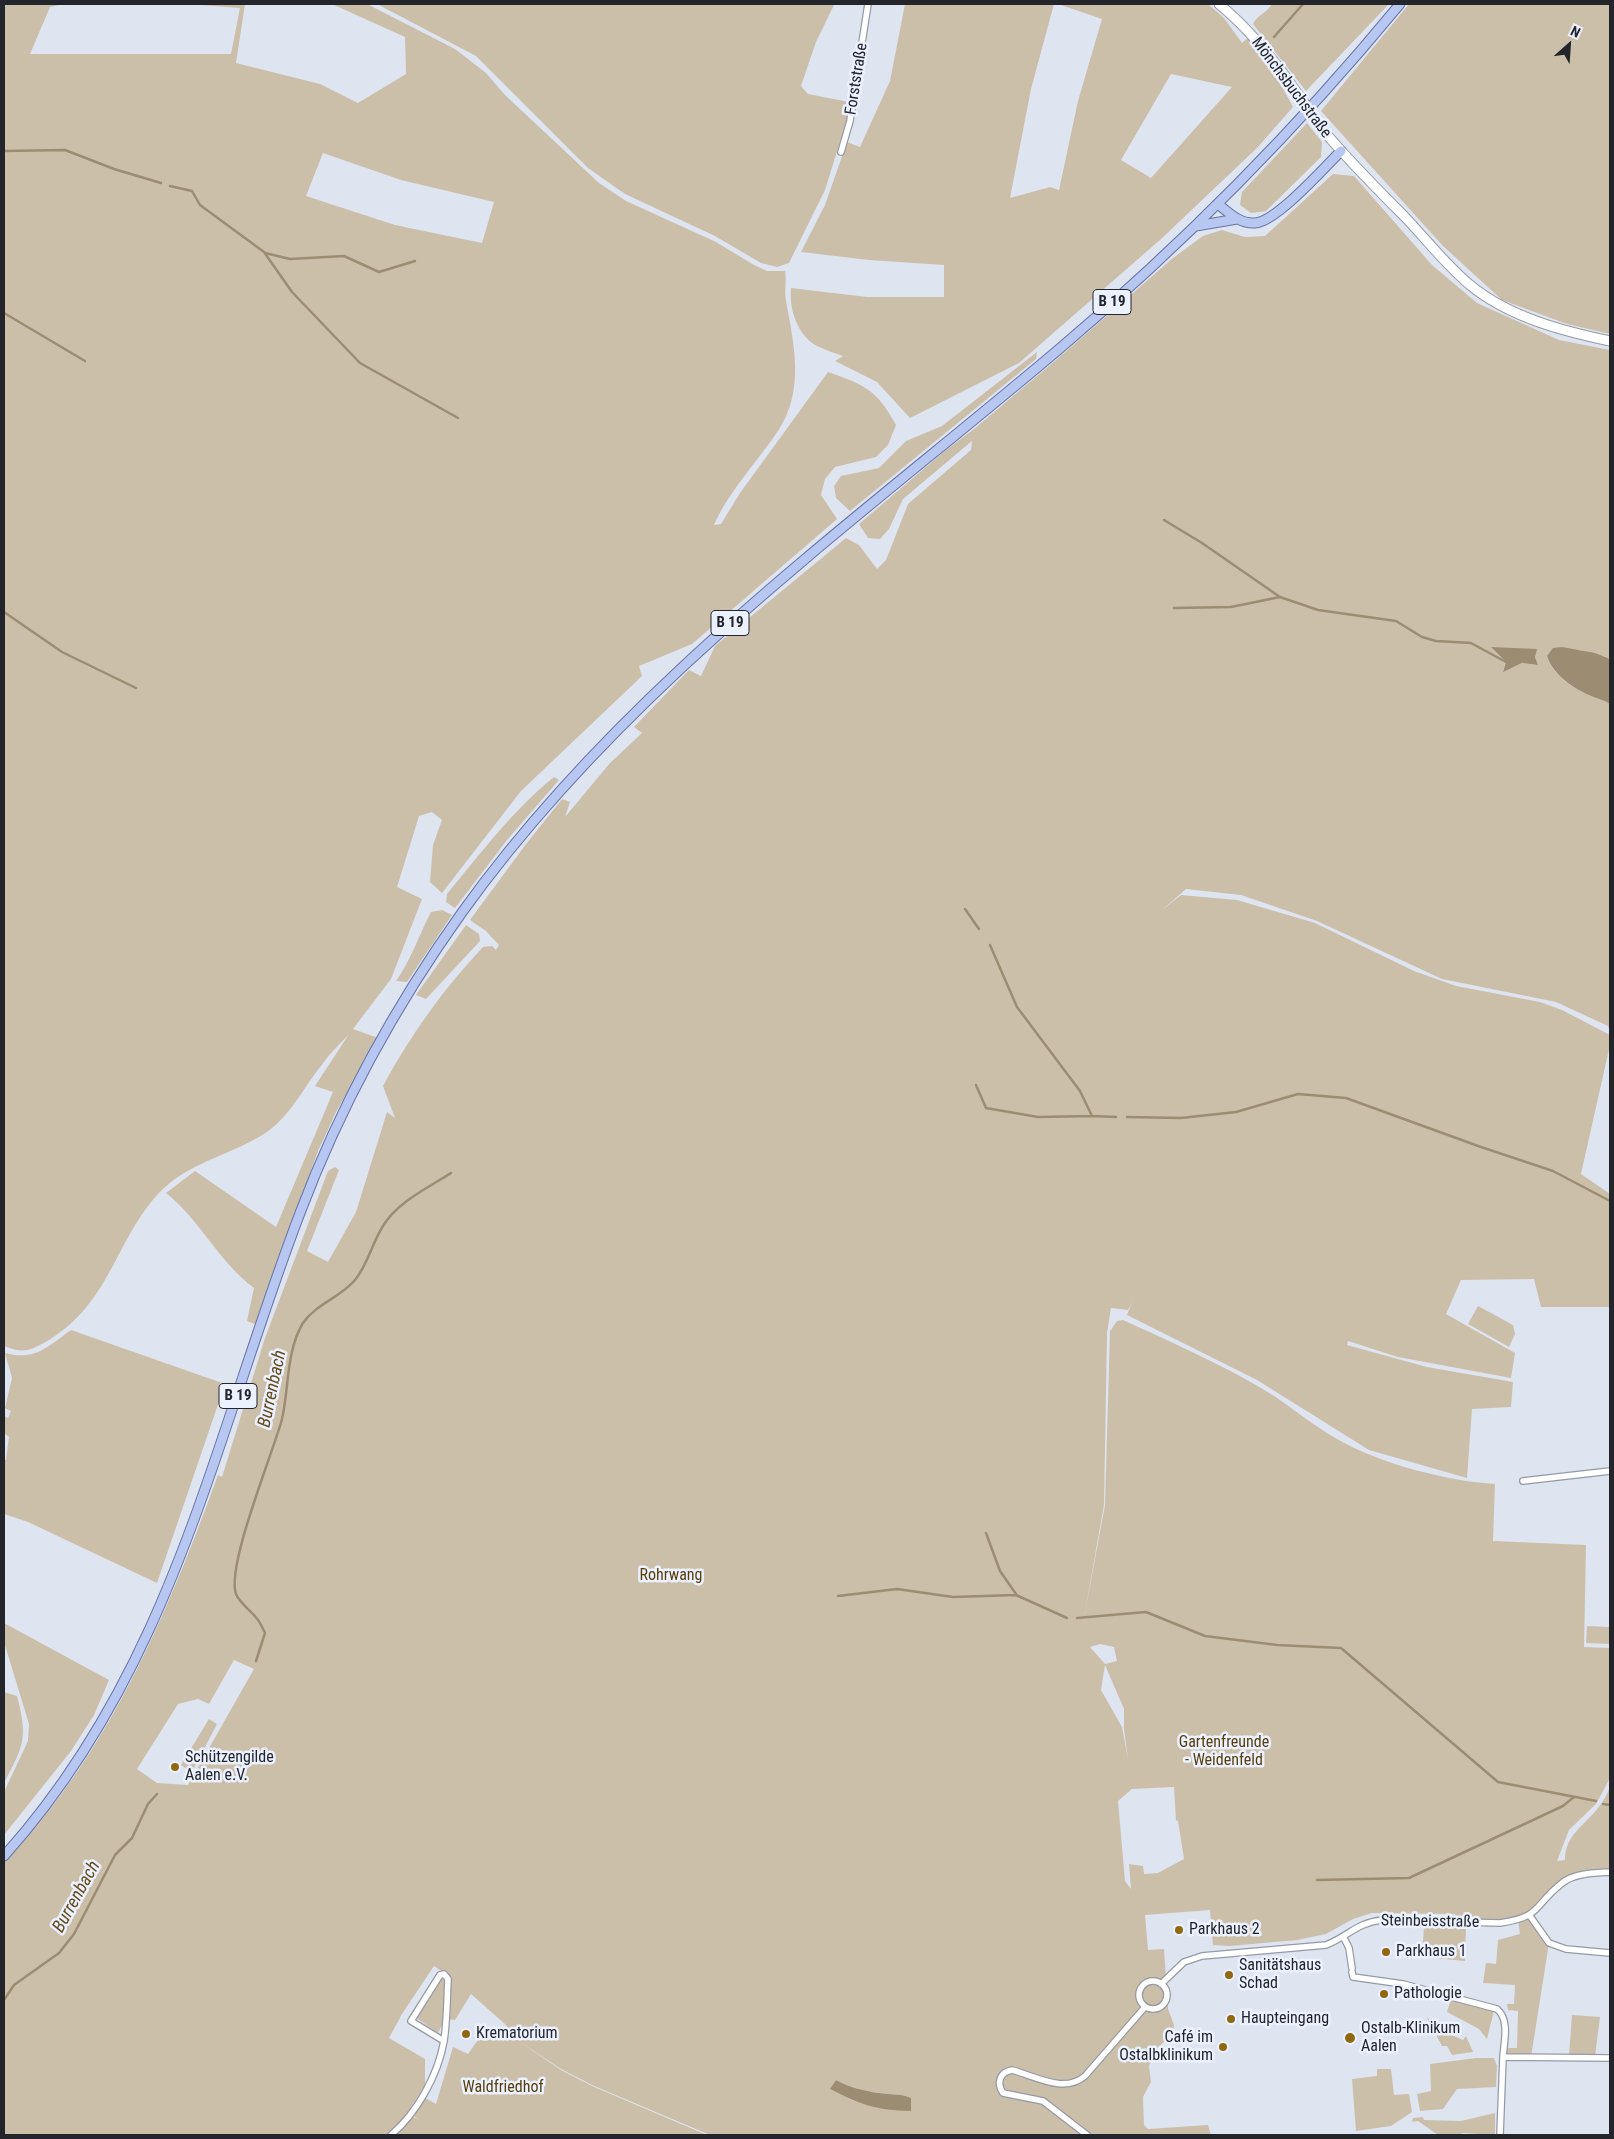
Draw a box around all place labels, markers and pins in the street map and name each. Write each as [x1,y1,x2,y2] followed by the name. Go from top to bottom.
[185,1748,274,1786] place label: Schützengilde Aalen e.V.
[169,1761,181,1773] marker: Schützengilde Aalen e.V.
[1189,1920,1260,1940] place label: Parkhaus 2
[1173,1924,1185,1936] marker: Parkhaus 2
[1396,1942,1467,1962] place label: Parkhaus 1
[1380,1946,1392,1958] marker: Parkhaus 1
[1239,1956,1321,1994] place label: Sanitätshaus Schad
[1223,1969,1235,1981] marker: Sanitätshaus Schad
[1394,1984,1462,2004] place label: Pathologie
[1378,1988,1390,2000] marker: Pathologie
[1241,2009,1329,2029] place label: Haupteingang
[1225,2013,1237,2025] marker: Haupteingang
[1361,2019,1460,2057] place label: Ostalb-Klinikum Aalen
[476,2024,558,2044] place label: Krematorium
[460,2028,472,2040] marker: Krematorium
[1119,2028,1213,2066] place label: Café im Ostalbklinikum
[1343,2031,1357,2045] marker: Ostalb-Klinikum Aalen
[1217,2041,1229,2053] marker: Café im Ostalbklinikum

